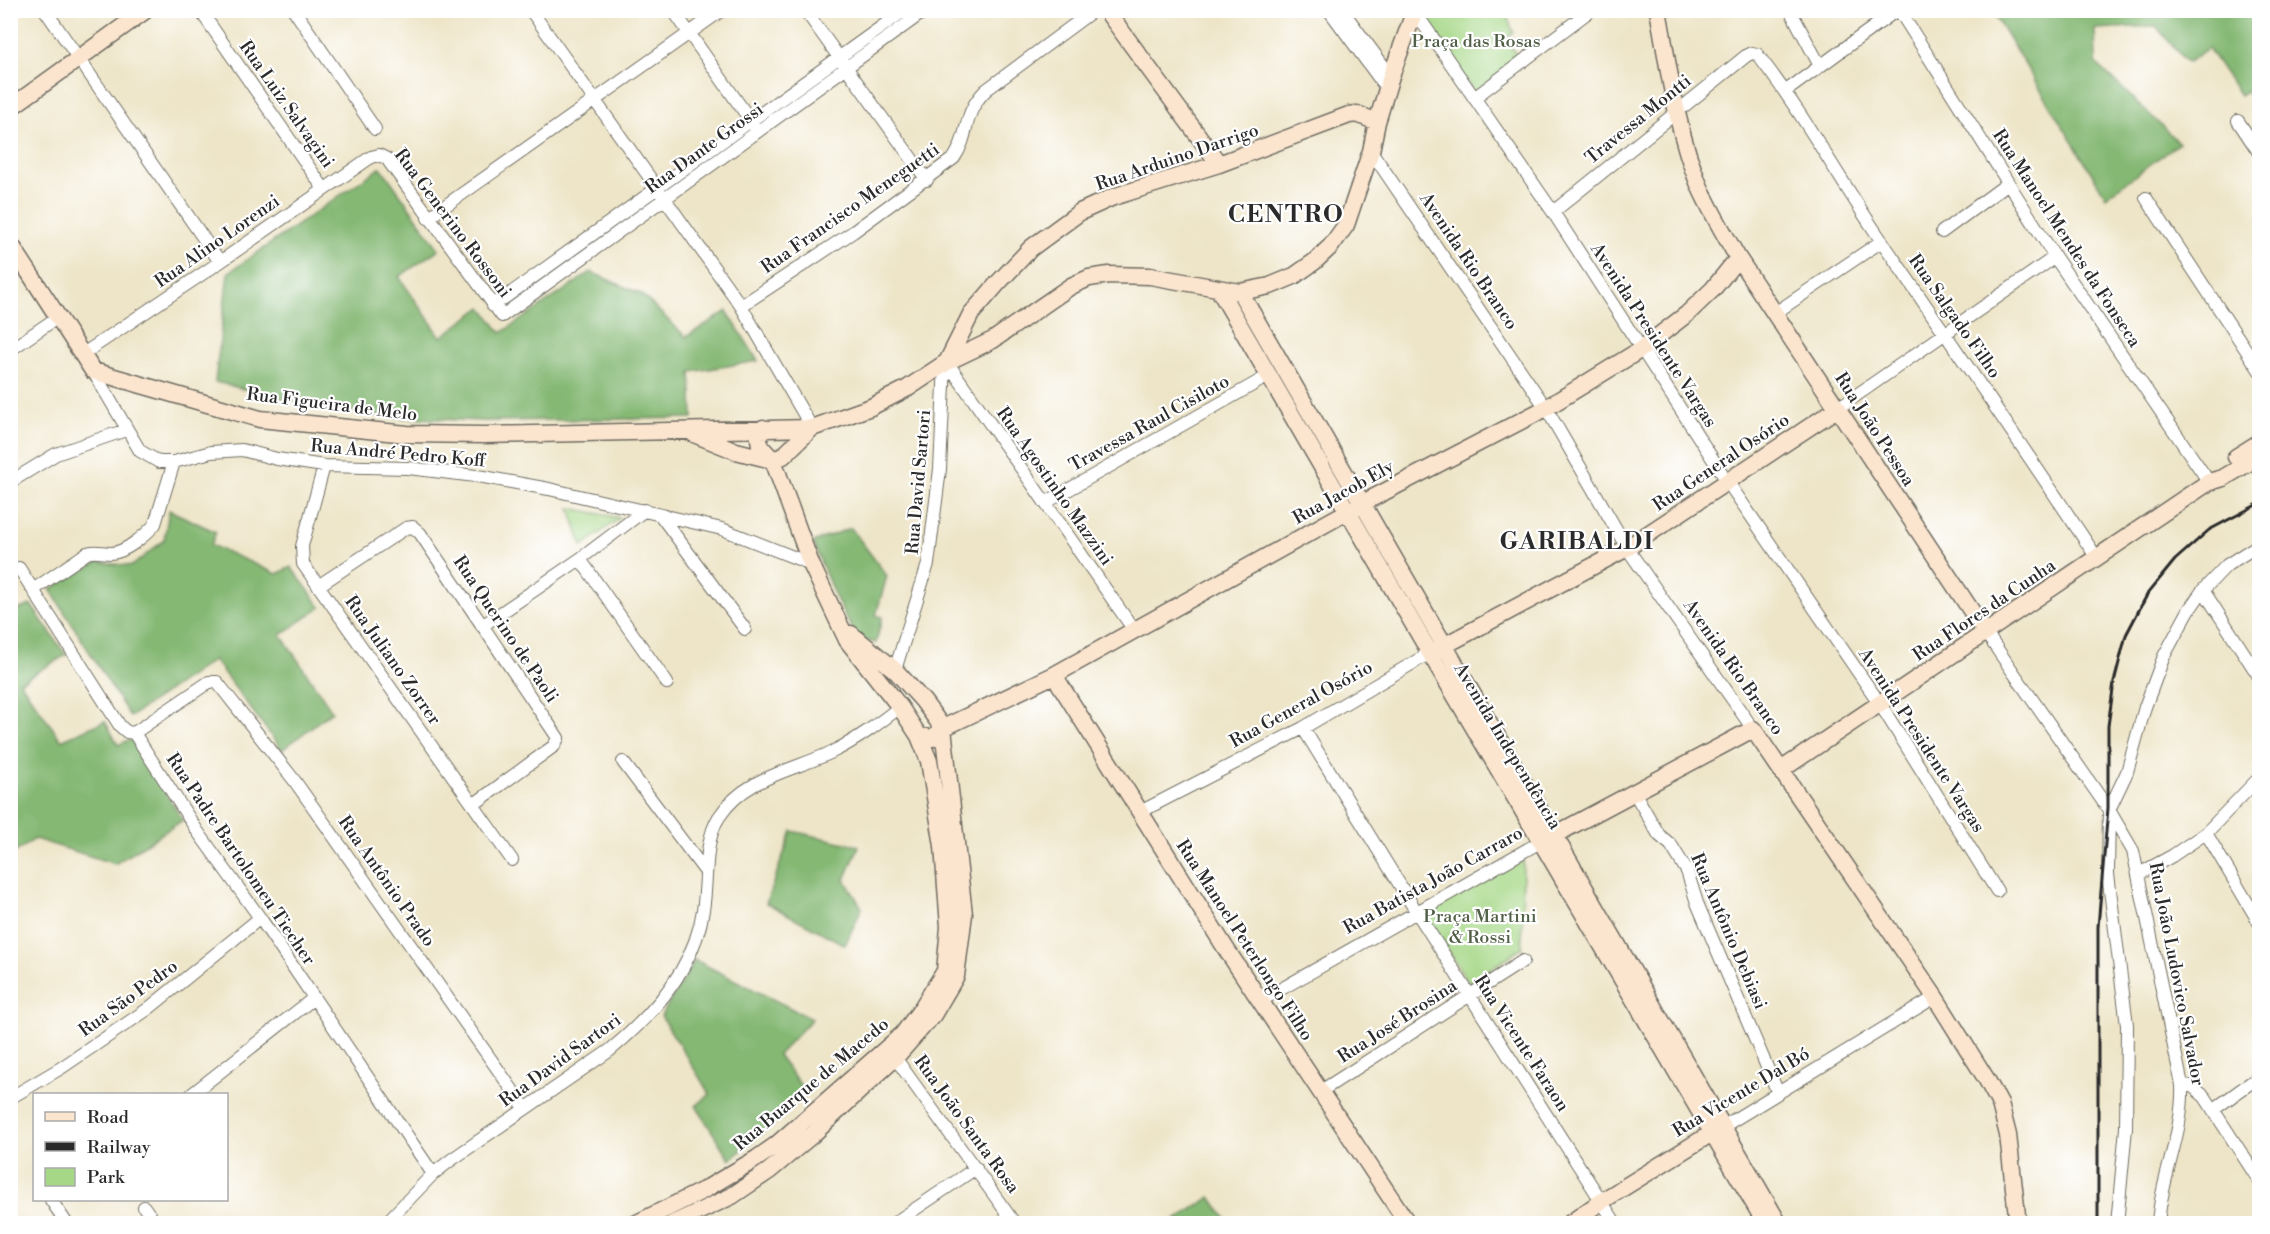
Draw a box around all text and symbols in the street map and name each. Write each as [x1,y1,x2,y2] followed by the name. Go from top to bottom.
[1411,30,1541,53] park label: Praça das Rosas
[234,36,339,173] street label: Rua Luiz Salvagini
[1580,69,1696,169] street label: Travessa Montti
[640,98,768,199] street label: Rua Dante Grossi
[1092,119,1262,196] street label: Rua Arduino Darrigo
[1987,125,2146,353] street label: Rua Manoel Mendes da Fonseca
[757,138,944,279] street label: Rua Francisco Meneguetti
[389,144,516,303] street label: Rua Generino Rossoni
[1414,187,1523,334] street label: Avenida Rio Branco
[150,190,284,293] street label: Rua Alino Lorenzi
[1228,200,1344,230] district label: CENTRO
[1585,238,1722,432] street label: Avenida Presidente Vargas
[1903,250,2006,383] street label: Rua Salgado Filho
[1829,368,1921,491] street label: Rua João Pessoa
[1065,370,1233,477] street label: Travessa Raul Cisiloto
[245,383,419,426] street label: Rua Figueira de Melo
[991,403,1118,570] street label: Rua Agostinho Mazzini
[1649,408,1794,517] street label: Rua General Osório
[901,409,936,555] street label: Rua David Sartori
[310,434,488,473] street label: Rua André Pedro Koff
[1289,455,1398,530] street label: Rua Jacob Ely
[1499,527,1655,557] district label: GARIBALDI
[448,551,563,707] street label: Rua Querino de Paoli
[1908,554,2061,667] street label: Rua Flores da Cunha
[339,591,446,730] street label: Rua Juliano Zorrer
[1678,594,1789,740] street label: Avenida Rio Branco
[1853,643,1990,837] street label: Avenida Presidente Vargas
[1226,656,1377,753] street label: Rua General Osório
[1448,658,1567,834] street label: Avenida Independência
[161,749,321,970] street label: Rua Padre Bartolomeu Tiecher
[333,811,440,951] street label: Rua Antônio Prado
[1339,821,1527,939] street label: Rua Batista João Carraro
[1171,835,1318,1045] street label: Rua Manoel Peterlongo Filho
[1685,850,1772,1013] street label: Rua Antônio Debiasi
[2144,860,2210,1088] street label: Rua João Ludovico Salvador
[1423,905,1537,949] park label: Praça Martini & Rossi
[74,955,182,1042] street label: Rua São Pedro
[1469,970,1575,1116] street label: Rua Vicente Faraon
[1333,974,1462,1069] street label: Rua José Brosina
[495,1008,626,1112] street label: Rua David Sartori
[729,1013,894,1156] street label: Rua Buarque de Macedo
[1668,1042,1814,1142] street label: Rua Vicente Dal Bó
[909,1051,1025,1199] street label: Rua João Santa Rosa
[33,1093,228,1201] legend
[87,1106,130,1129] text: Road
[87,1136,151,1159] text: Railway
[87,1166,126,1189] text: Park

